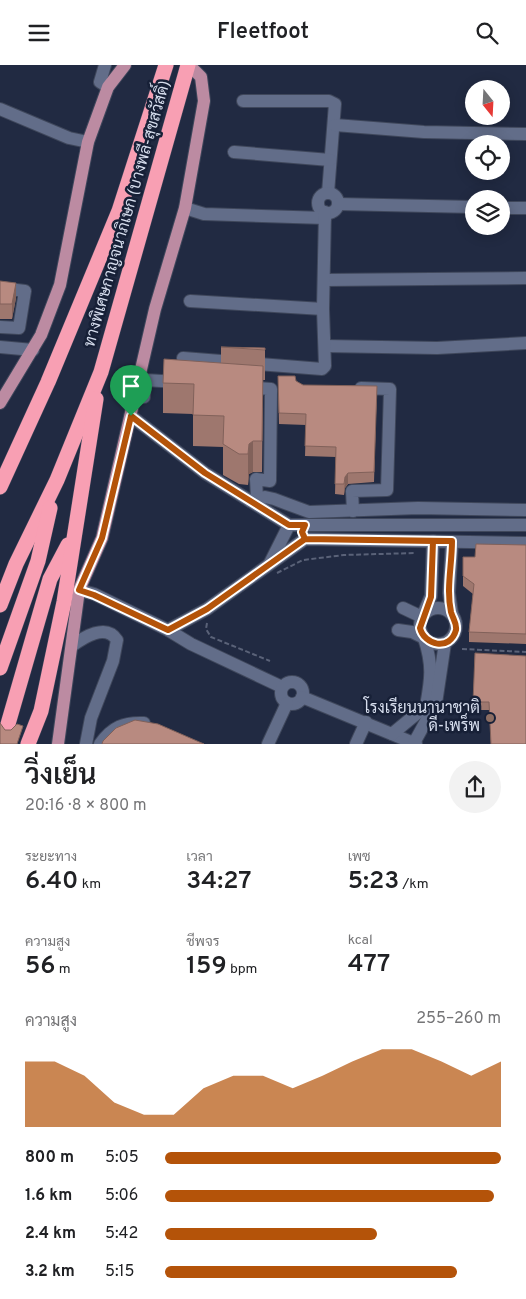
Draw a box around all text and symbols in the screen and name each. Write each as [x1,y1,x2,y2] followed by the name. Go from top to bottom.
[25,19,53,47] icon: menu
[217,19,309,46] text: Fleetfoot
[473,19,501,47] icon: search
[74,77,176,350] street label: ทางพิเศษกาญจนาภิเษก (บางพลี-สุขสวัสดิ์)
[465,80,510,125] north arrow
[465,80,510,235] map controls
[465,135,510,180] button: locate
[465,190,510,235] button: layers
[110,365,152,416] pin
[117,372,145,400] icon: arrive
[363,696,480,737] place label: โรงเรียนนานาชาติ ดี-เพร็พ
[484,712,496,724] marker: โรงเรียนนานาชาติ ดี-เพร็พ
[25,759,96,795] text: วิ่งเย็น
[449,761,501,813] button: share
[25,796,147,816] text: 20:16 · 8 × 800 m
[25,849,77,866] text: ระยะทาง
[186,849,213,866] text: เวลา
[348,849,371,866] text: เพซ
[25,866,78,898] text: 6.40
[186,866,251,898] text: 34:27
[348,866,399,898] text: 5:23
[78,876,101,893] text: km
[399,876,429,893] text: /km
[348,932,373,949] text: kcal
[25,934,70,951] text: ความสูง
[186,934,219,951] text: ชีพจร
[348,949,390,981] text: 477
[25,951,56,983] text: 56
[186,951,227,983] text: 159
[56,961,71,978] text: m
[227,961,257,978] text: bpm
[416,1009,501,1029] text: 255–260 m
[25,1012,77,1032] text: ความสูง
[25,1148,74,1168] text: 800 m
[105,1148,139,1168] text: 5:05
[25,1186,72,1206] text: 1.6 km
[105,1186,138,1206] text: 5:06
[25,1224,76,1244] text: 2.4 km
[105,1224,138,1244] text: 5:42
[25,1262,75,1282] text: 3.2 km
[105,1262,134,1282] text: 5:15

